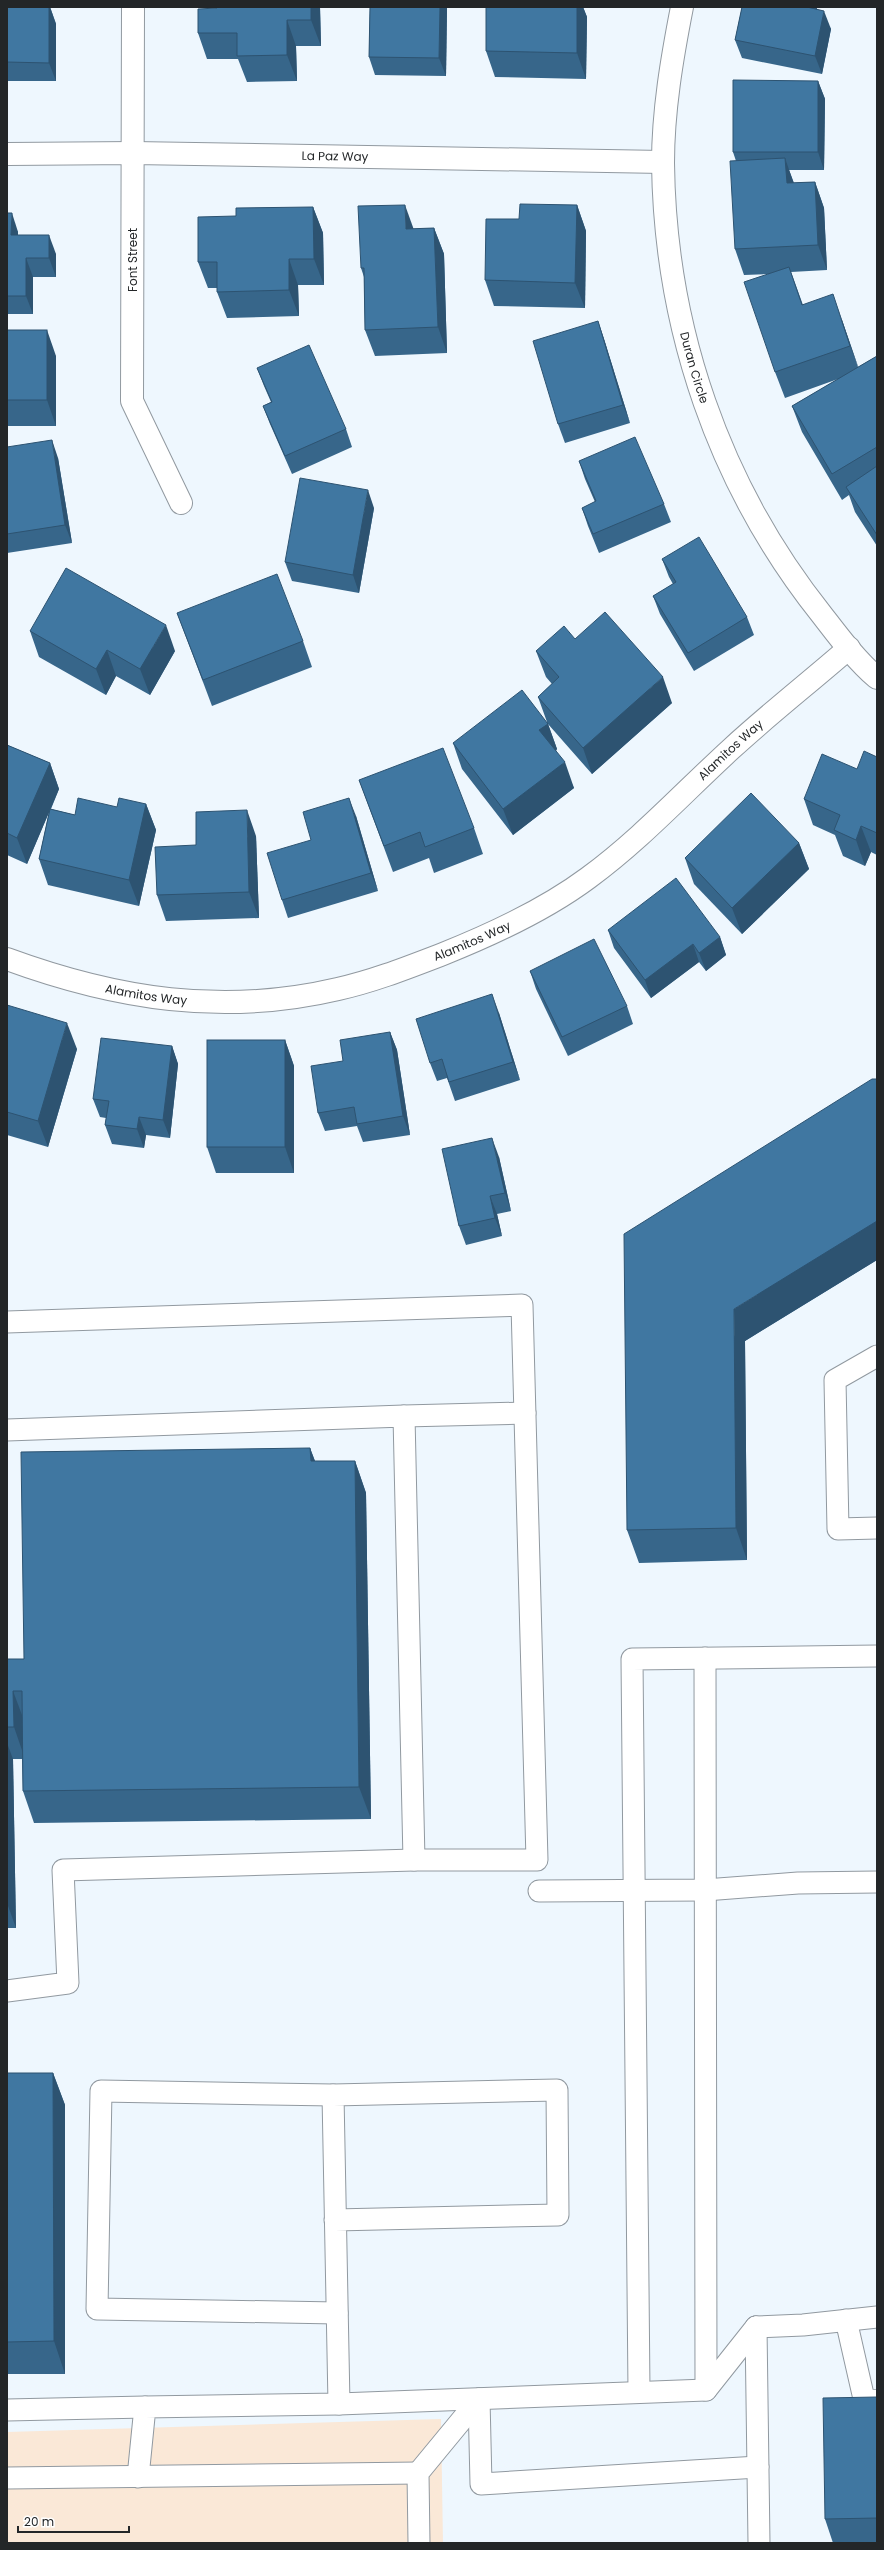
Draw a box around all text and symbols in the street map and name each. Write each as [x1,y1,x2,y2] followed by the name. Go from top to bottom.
[301,147,369,165] street label: La Paz Way
[124,228,141,292] street label: Font Street
[676,330,713,406] street label: Duran Circle
[694,715,767,784] street label: Alamitos Way
[431,916,514,965] street label: Alamitos Way
[104,980,188,1009] street label: Alamitos Way
[18,2508,129,2534] scale bar
[24,2513,54,2530] text: 20 m

